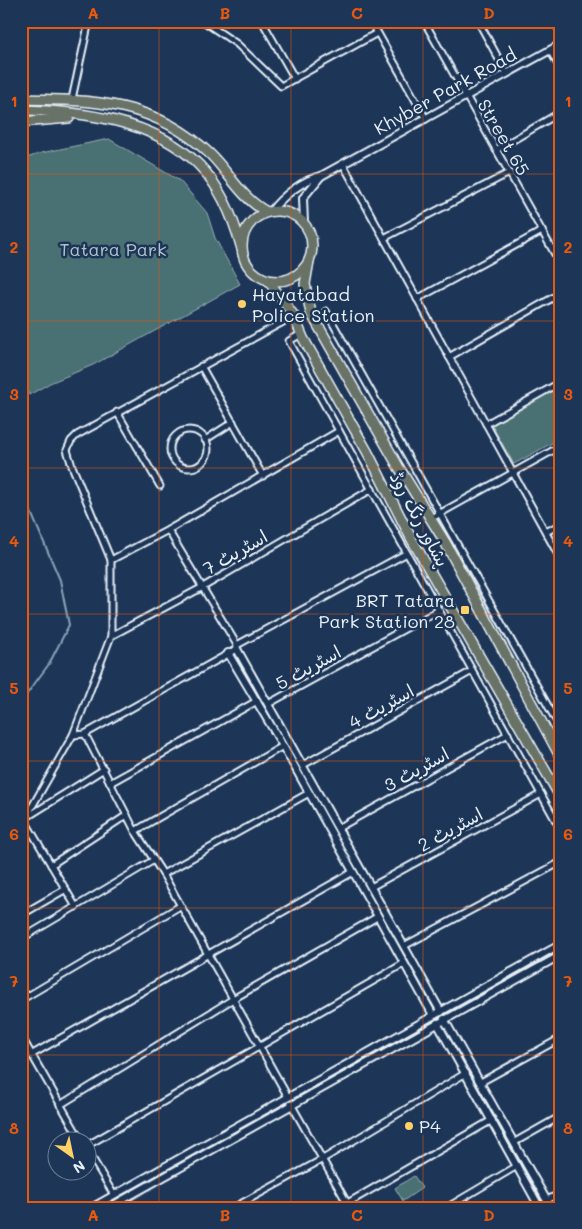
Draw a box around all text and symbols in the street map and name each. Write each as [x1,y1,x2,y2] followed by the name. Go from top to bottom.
[87,2,99,23] text: A
[220,2,230,23] text: B
[351,2,363,23] text: C
[483,2,495,23] text: D
[370,42,520,140] street label: Khyber Park Road
[10,90,18,111] text: 1
[564,90,572,111] text: 1
[473,94,535,180] street label: Street 65
[10,236,19,257] text: 2
[564,236,573,257] text: 2
[59,237,167,261] park label: Tatara Park
[252,282,375,327] place label: Hayatabad Police Station
[236,298,248,310] marker: Hayatabad Police Station
[9,383,19,404] text: 3
[563,383,573,404] text: 3
[384,467,455,571] street label: پشاور رنگ روڈ
[198,524,272,580] street label: اسٹریٹ 7
[9,530,19,551] text: 4
[563,530,573,551] text: 4
[318,588,455,633] place label: BRT Tatara Park Station 28
[459,604,471,616] marker: BRT Tatara Park Station 28
[271,639,345,695] street label: اسٹریٹ 5
[9,677,19,698] text: 5
[563,677,573,698] text: 5
[344,678,418,734] street label: اسٹریٹ 4
[379,741,453,797] street label: اسٹریٹ 3
[413,801,487,857] street label: اسٹریٹ 2
[9,823,19,844] text: 6
[563,823,573,844] text: 6
[10,970,19,991] text: 7
[564,970,573,991] text: 7
[419,1114,441,1138] place label: P4
[9,1117,19,1138] text: 8
[563,1117,573,1138] text: 8
[403,1120,415,1132] marker: P4
[48,1132,98,1182] north arrow
[70,1156,89,1178] text: N
[87,1204,99,1225] text: A
[220,1204,230,1225] text: B
[351,1204,363,1225] text: C
[483,1204,495,1225] text: D

